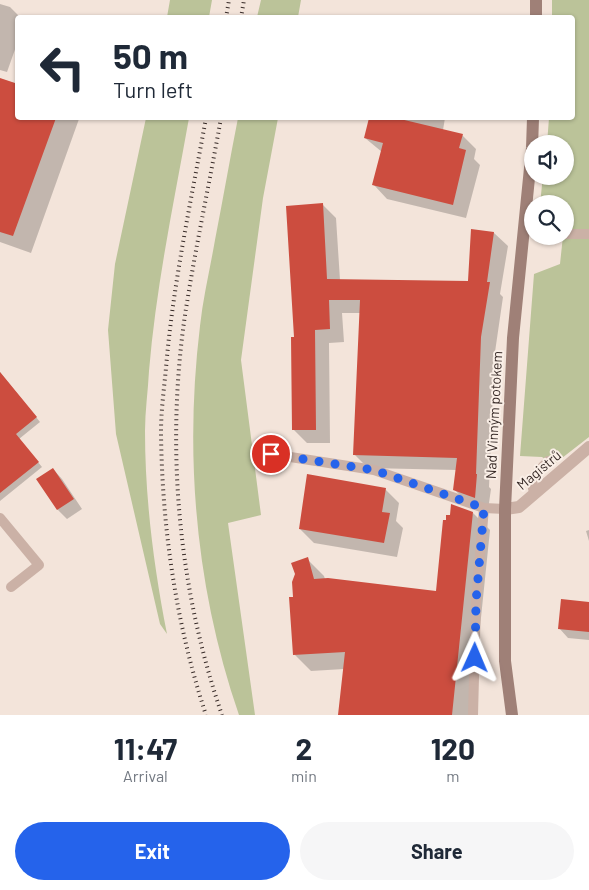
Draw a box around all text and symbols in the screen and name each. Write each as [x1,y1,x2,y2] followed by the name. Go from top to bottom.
[113,34,188,76] text: 50 m
[30,35,95,100] icon: left
[113,76,193,102] text: Turn left
[524,135,574,245] map controls
[524,135,574,185] button: sound
[524,195,574,245] button: search
[482,351,505,479] street label: Nad Vinným potokem
[250,433,292,475] pin
[257,440,285,468] icon: arrive
[513,446,564,493] street label: Magistrů
[448,631,500,683] position arrow
[114,730,177,766] text: 11:47
[295,730,312,766] text: 2
[431,730,475,766] text: 120
[123,766,168,785] text: Arrival
[291,766,317,785] text: min
[446,766,460,785] text: m
[15,822,290,880] button: Exit
[300,822,574,880] button: Share

